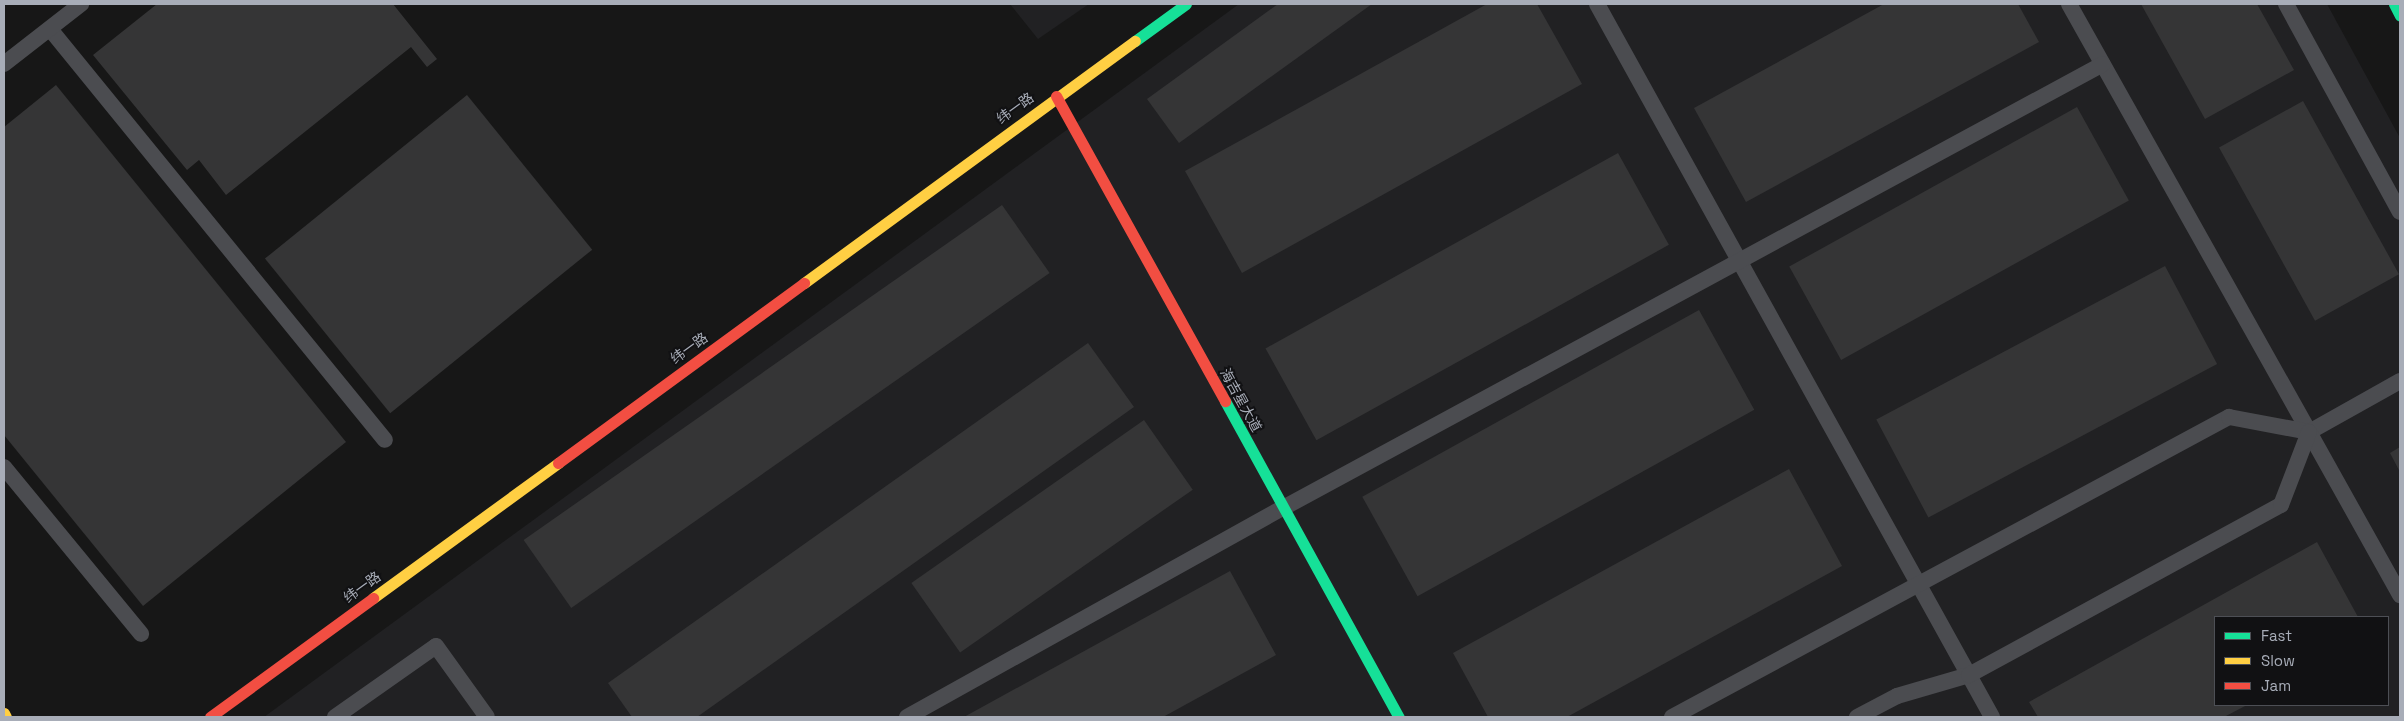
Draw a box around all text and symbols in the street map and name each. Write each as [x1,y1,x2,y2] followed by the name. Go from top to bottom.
[993,89,1037,127] street label: 纬一路
[667,329,711,367] street label: 纬一路
[1217,365,1265,435] street label: 海吉星大道
[340,568,384,606] street label: 纬一路
[2214,616,2389,706] legend
[2261,626,2292,645] text: Fast
[2261,651,2295,670] text: Slow
[2261,676,2291,695] text: Jam

